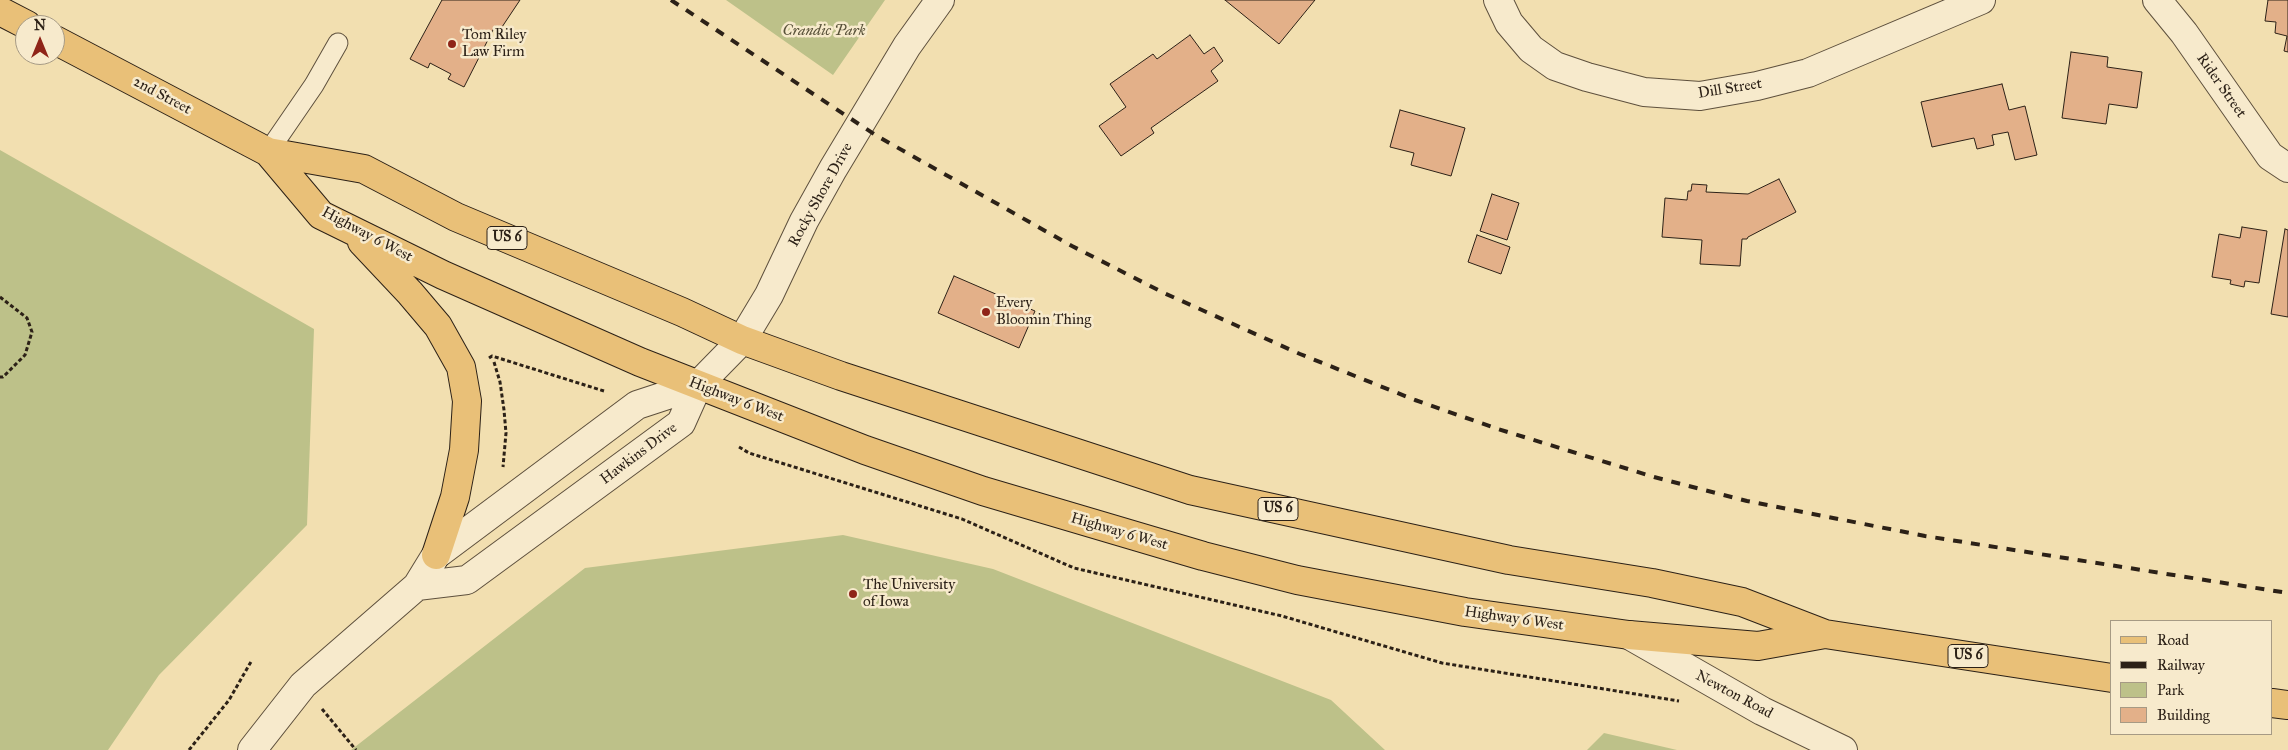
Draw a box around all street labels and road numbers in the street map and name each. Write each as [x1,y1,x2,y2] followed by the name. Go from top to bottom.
[2192,50,2250,122] street label: Rider Street
[130,73,194,119] street label: 2nd Street
[1697,75,1763,103] street label: Dill Street
[785,140,857,250] street label: Rocky Shore Drive
[319,204,415,266] street label: Highway 6 West
[487,227,527,250] road number: US 6
[686,374,786,426] street label: Highway 6 West
[597,419,681,489] street label: Hawkins Drive
[1258,498,1298,520] road number: US 6
[1068,510,1170,554] street label: Highway 6 West
[1463,603,1565,635] street label: Highway 6 West
[1948,644,1988,668] road number: US 6
[1692,667,1776,723] street label: Newton Road

